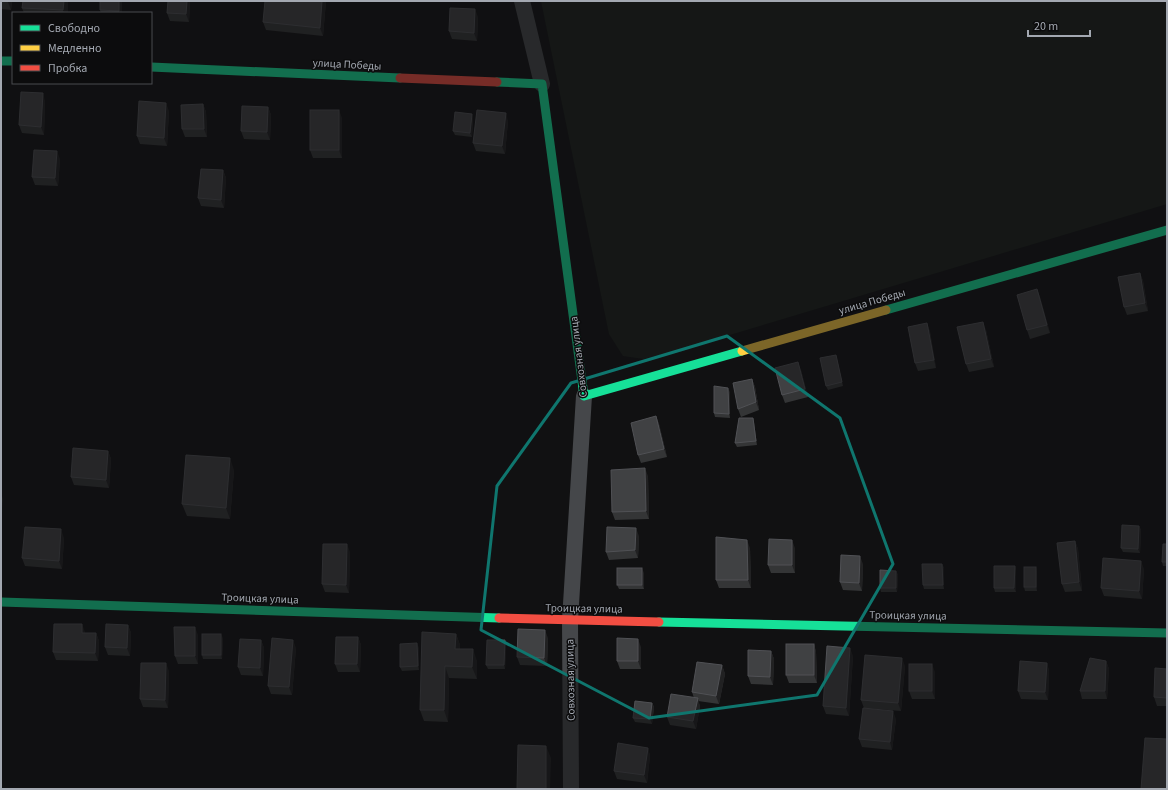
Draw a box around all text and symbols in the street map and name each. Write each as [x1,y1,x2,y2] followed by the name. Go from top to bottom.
[12,12,152,84] legend
[1028,12,1090,38] scale bar
[1034,18,1058,35] text: 20 m
[48,20,100,37] text: Свободно
[48,40,102,57] text: Медленно
[312,55,382,74] street label: улица Победы
[48,60,87,77] text: Пробка
[837,285,907,318] street label: улица Победы
[566,315,591,398] street label: Совхозная улица
[221,590,299,607] street label: Троицкая улица
[545,600,623,617] street label: Троицкая улица
[869,607,947,624] street label: Троицкая улица
[562,639,579,721] street label: Совхозная улица

